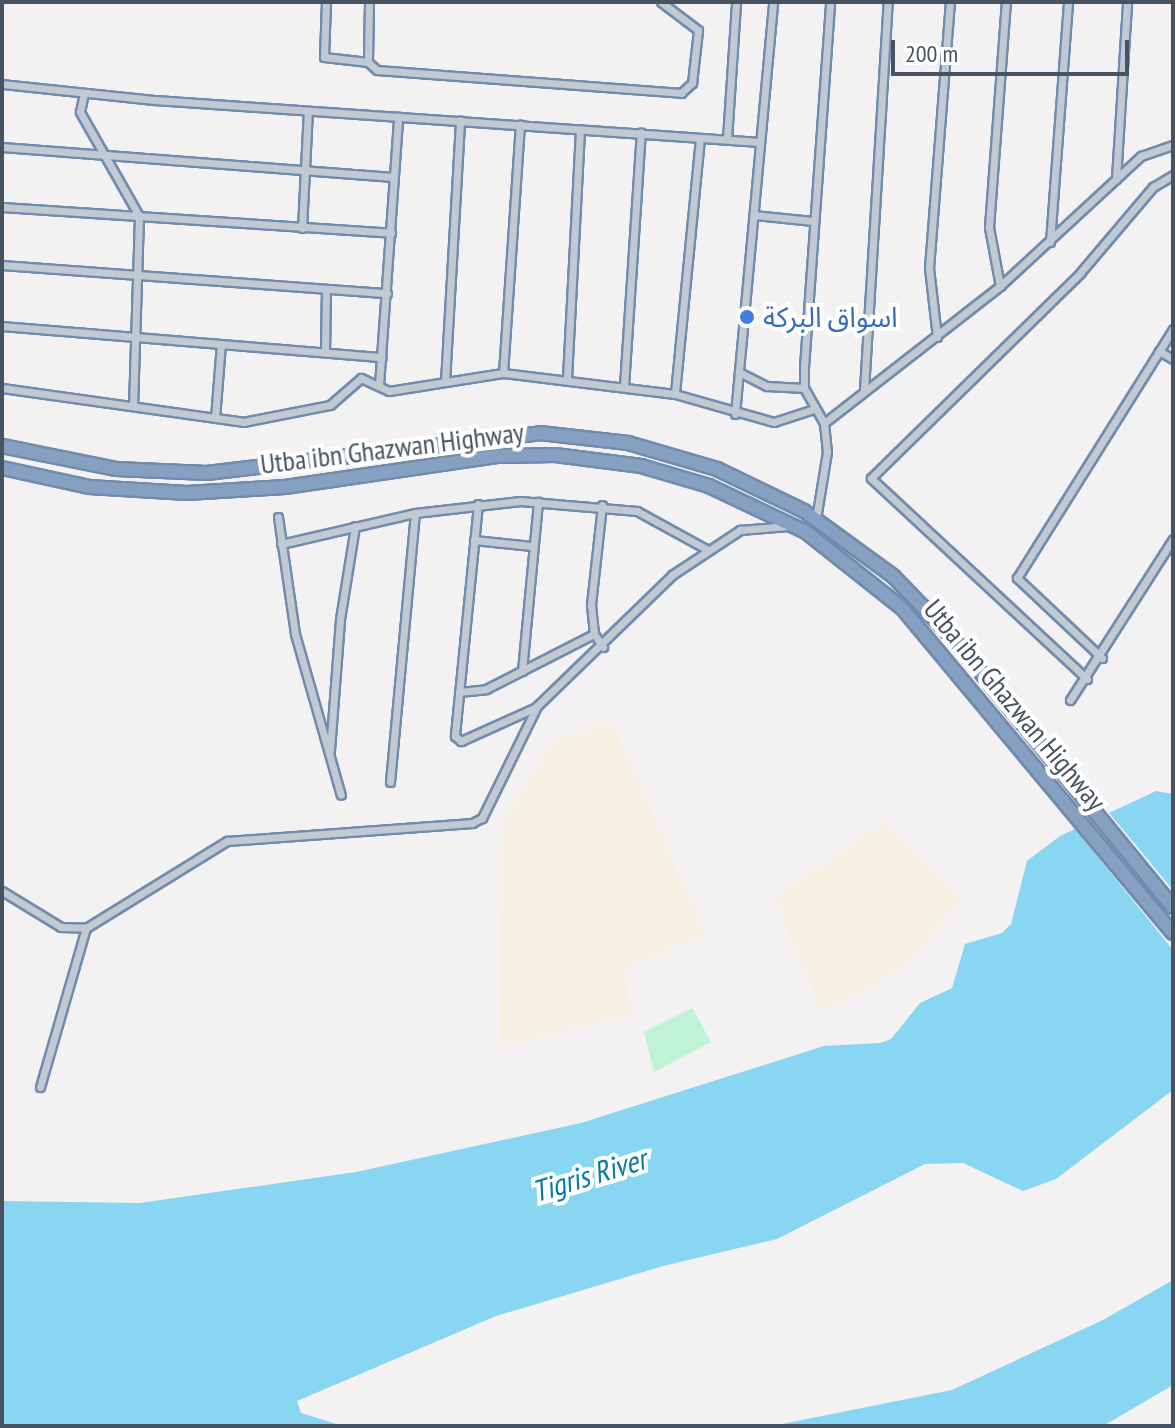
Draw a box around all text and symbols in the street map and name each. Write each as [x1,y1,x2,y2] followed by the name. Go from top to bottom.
[895,24,1133,74] scale bar
[905,38,958,69] text: 200 m
[763,300,898,334] place label: اسواق البركة
[738,308,756,326] marker: اسواق البركة
[258,415,526,481] street label: Utba ibn Ghazwan Highway
[917,593,1113,817] street label: Utba ibn Ghazwan Highway
[528,1141,650,1209] water label: Tigris River

